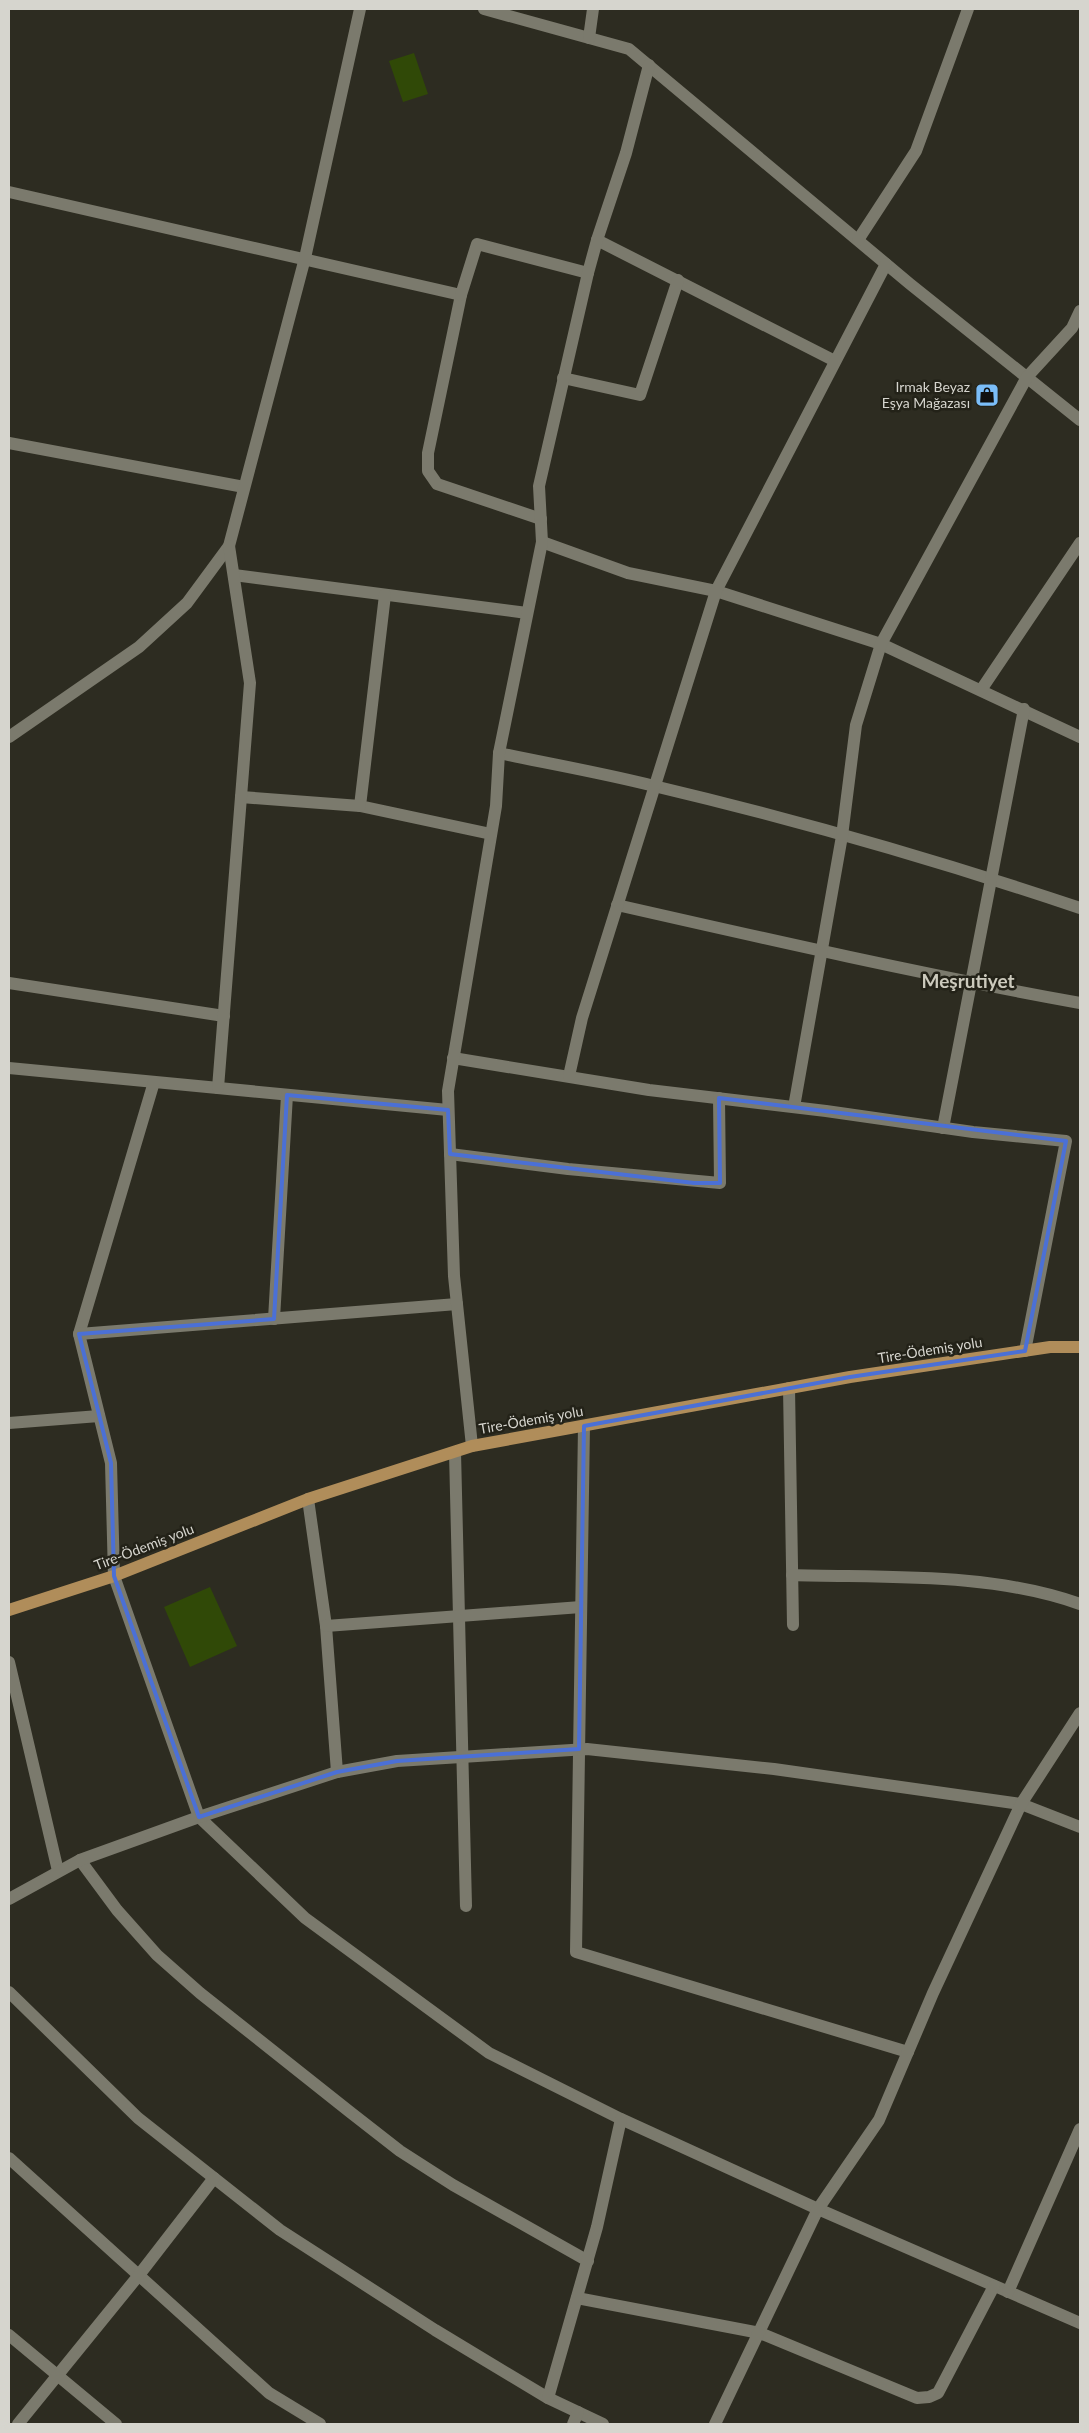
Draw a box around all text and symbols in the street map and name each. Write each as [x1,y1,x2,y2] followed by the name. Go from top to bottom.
[882,378,970,411] place label: Irmak Beyaz Eşya Mağazası
[974,382,1000,408] shop icon: Irmak Beyaz Eşya Mağazası
[921,969,1015,992] district label: Meşrutiyet
[876,1333,983,1366] street label: Tire-Ödemiş yolu
[477,1402,584,1437] street label: Tire-Ödemiş yolu
[91,1520,196,1573] street label: Tire-Ödemiş yolu

